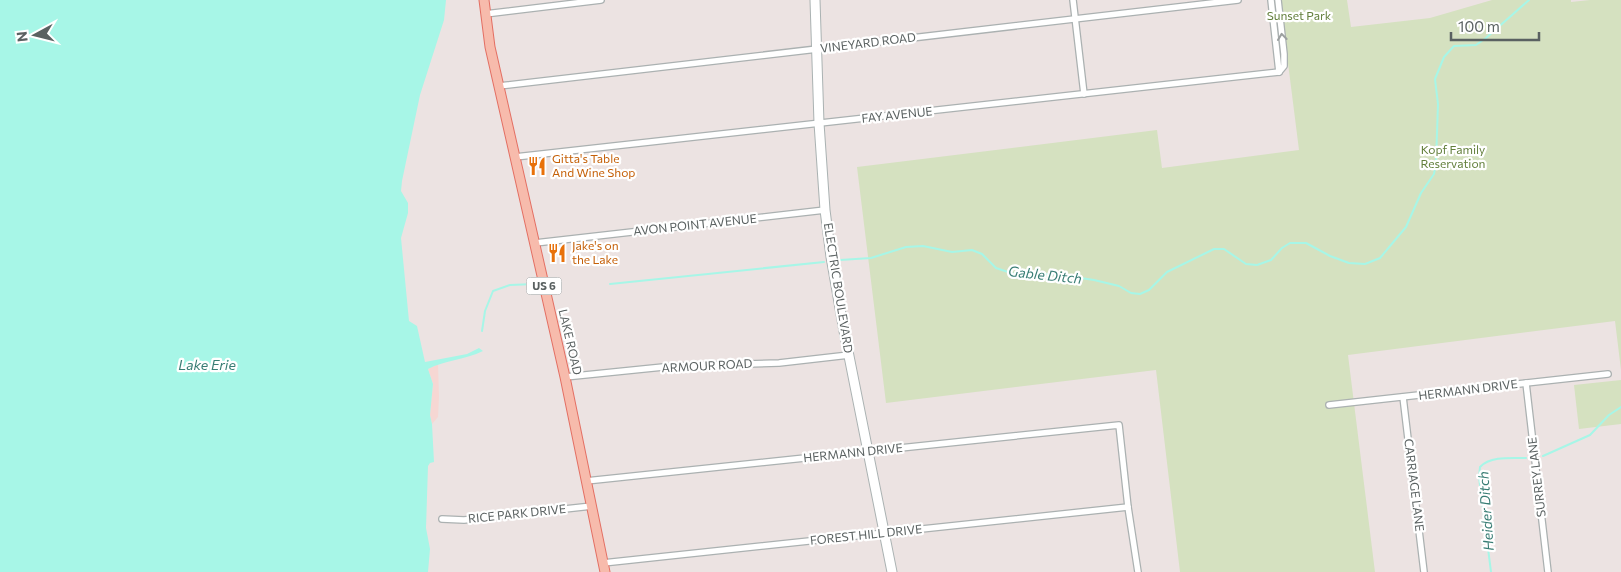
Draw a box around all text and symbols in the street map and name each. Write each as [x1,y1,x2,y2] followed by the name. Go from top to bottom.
[1267,8,1332,22] park label: Sunset Park
[10,10,60,60] north arrow
[1451,10,1538,42] scale bar
[1458,17,1500,35] text: 100 m
[819,29,917,55] street label: VINEYARD ROAD
[13,30,31,43] text: N
[1277,32,1288,40] one-way arrow
[861,103,933,125] street label: FAY AVENUE
[1421,142,1485,170] park label: Kopf Family Reservation
[552,151,635,179] place label: Gitta's Table And Wine Shop
[526,155,548,177] restaurant icon: Gitta's Table And Wine Shop
[633,211,757,237] street label: AVON POINT AVENUE
[822,222,856,354] street label: ELECTRIC BOULEVARD
[572,238,619,266] place label: Jake's on the Lake
[546,242,568,264] restaurant icon: Jake's on the Lake
[1007,262,1083,287] water label: Gable Ditch
[526,278,562,294] road number: US 6
[557,308,585,376] street label: LAKE ROAD
[178,356,236,373] water label: Lake Erie
[661,356,753,374] street label: ARMOUR ROAD
[1417,376,1518,402] street label: HERMANN DRIVE
[1524,436,1548,518] street label: SURREY LANE
[1402,438,1428,532] street label: CARRIAGE LANE
[802,440,903,464] street label: HERMANN DRIVE
[1474,471,1497,551] water label: Heider Ditch
[467,501,566,525] street label: RICE PARK DRIVE
[809,521,923,547] street label: FOREST HILL DRIVE

